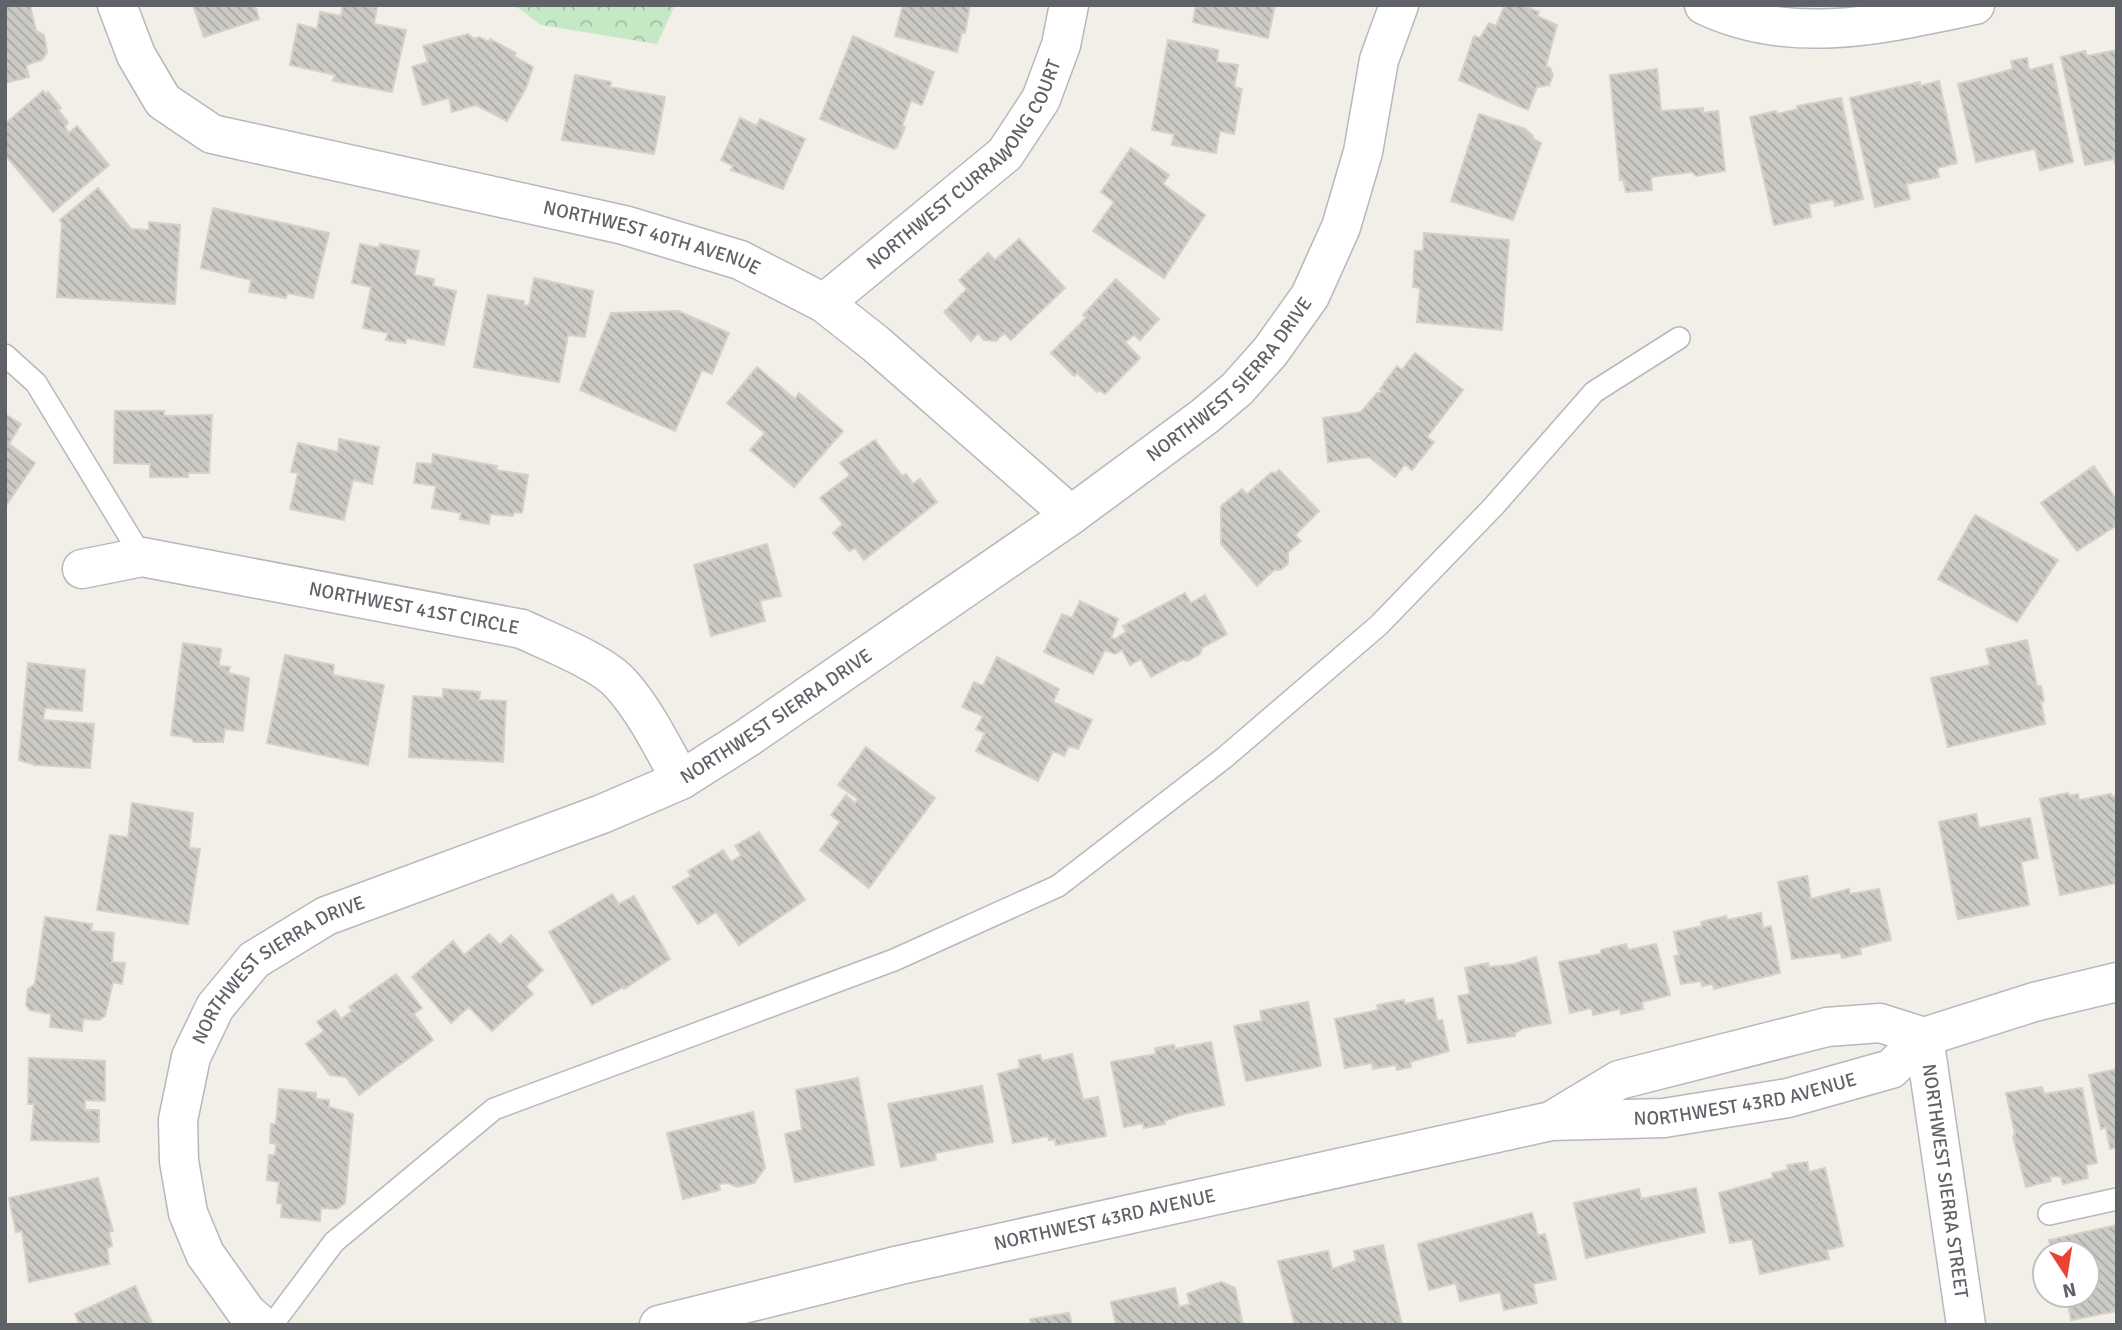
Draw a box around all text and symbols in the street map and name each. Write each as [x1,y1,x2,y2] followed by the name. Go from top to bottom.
[862,56,1067,275] street label: NORTHWEST CURRAWONG COURT
[541,196,765,280] street label: NORTHWEST 40TH AVENUE
[1142,292,1317,467] street label: NORTHWEST SIERRA DRIVE
[307,577,521,640] street label: NORTHWEST 41ST CIRCLE
[676,644,877,789] street label: NORTHWEST SIERRA DRIVE
[187,891,368,1048] street label: NORTHWEST SIERRA DRIVE
[1917,1062,1973,1300] street label: NORTHWEST SIERRA STREET
[1633,1067,1859,1131] street label: NORTHWEST 43RD AVENUE
[992,1184,1218,1256] street label: NORTHWEST 43RD AVENUE
[2031,1239,2101,1309] north arrow
[2060,1277,2078,1303] text: N

